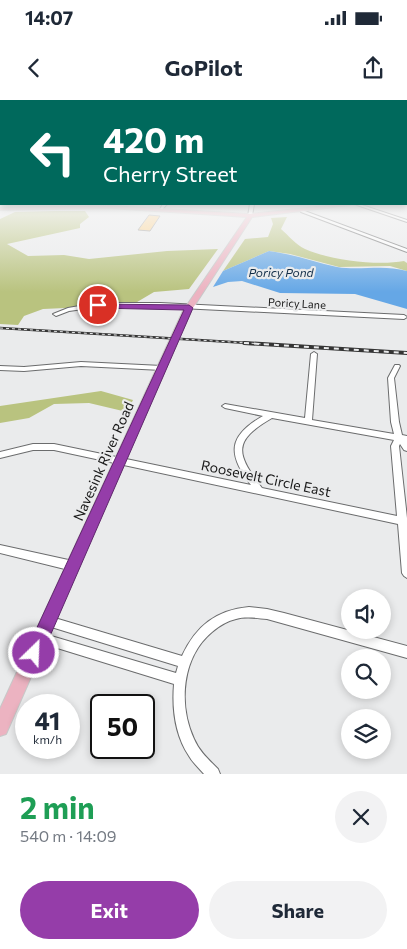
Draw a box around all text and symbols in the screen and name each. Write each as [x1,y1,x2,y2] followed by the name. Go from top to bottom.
[25,6,73,29] text: 14:07
[20,54,48,82] icon: back
[165,54,242,81] text: GoPilot
[359,54,387,82] icon: share
[103,117,204,160] text: 420 m
[20,120,85,185] icon: left
[103,160,238,187] text: Cherry Street
[248,265,315,279] water label: Poricy Pond
[77,284,119,326] pin
[84,291,112,319] icon: arrive
[268,295,326,311] street label: Poricy Lane
[69,399,137,523] street label: Navesink River Road
[200,456,333,500] street label: Roosevelt Circle East
[341,589,391,759] map controls
[341,589,391,639] button: sound
[7,626,59,678] position arrow
[341,649,391,699] button: search
[90,694,155,759] speed limit sign: 50
[35,705,60,735] text: 41
[341,709,391,759] button: layers
[33,732,62,746] text: km/h
[20,788,95,825] text: 2 min
[335,791,387,843] button: close
[20,826,117,845] text: 540 m · 14:09
[20,881,199,939] button: Exit
[209,881,387,939] button: Share

